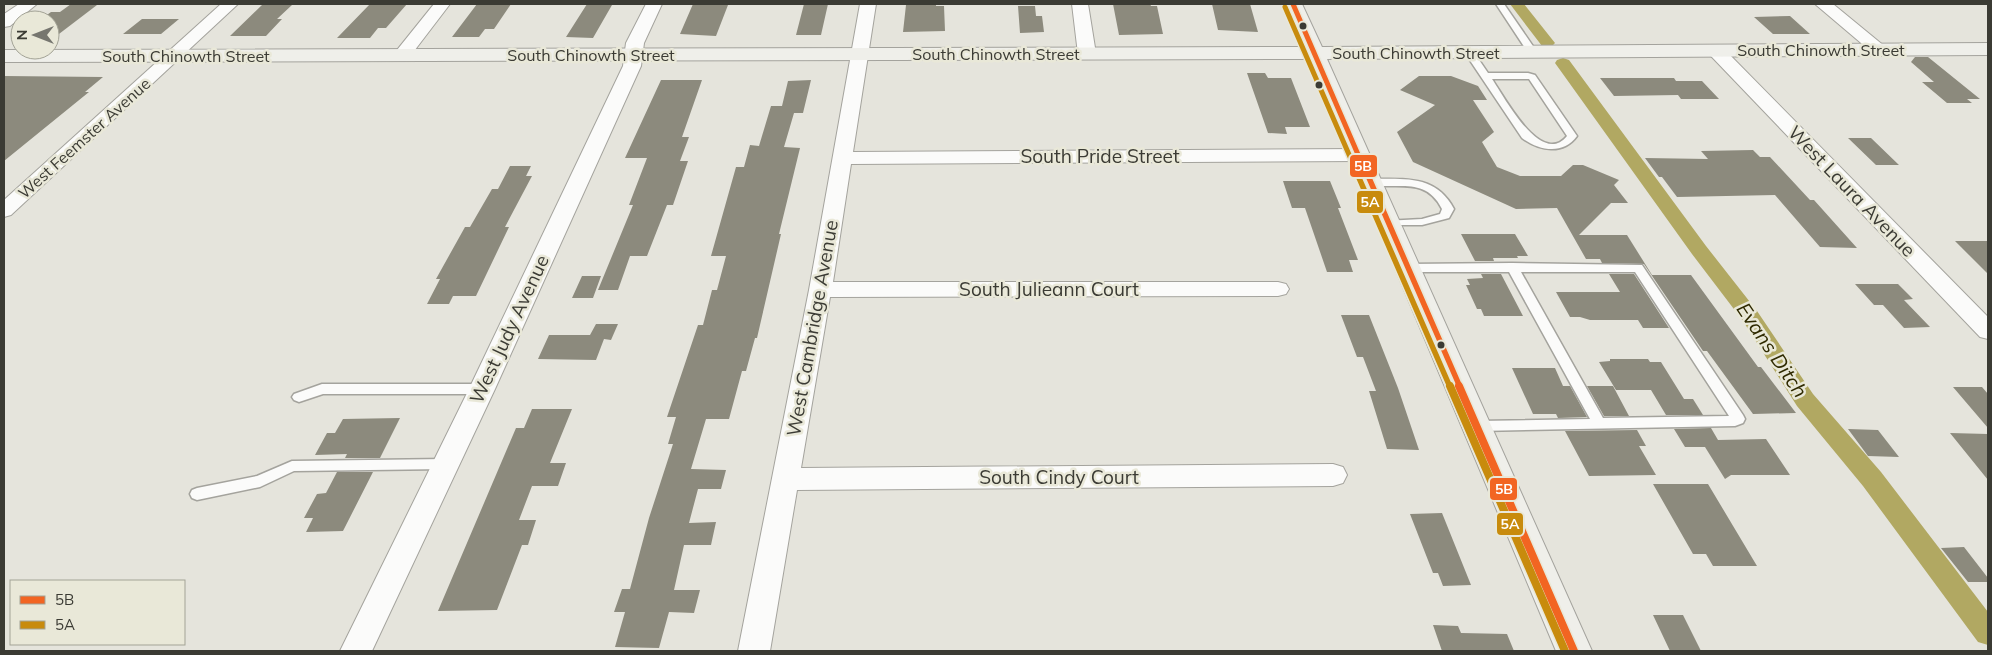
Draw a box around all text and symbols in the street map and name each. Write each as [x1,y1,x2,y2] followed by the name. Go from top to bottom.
[10,10,60,60] north arrow
[1298,21,1308,31] unlabelled marker
[13,30,31,40] text: N
[1737,40,1905,60] street label: South Chinowth Street
[1332,43,1500,63] street label: South Chinowth Street
[912,44,1080,64] street label: South Chinowth Street
[507,45,675,65] street label: South Chinowth Street
[102,46,270,66] street label: South Chinowth Street
[14,73,154,203] street label: West Feemster Avenue
[1314,80,1324,90] unlabelled marker
[1783,120,1921,262] street label: West Laura Avenue
[1020,144,1180,168] street label: South Pride Street
[1349,154,1378,178] line badge: 5B
[1354,157,1372,175] text: 5B
[1356,190,1384,214] line badge: 5A
[1361,193,1380,211] text: 5A
[781,218,843,438] street label: West Cambridge Avenue
[464,251,554,407] street label: West Judy Avenue
[959,277,1139,301] street label: South Julieann Court
[1732,298,1813,402] water label: Evans Ditch
[1436,340,1446,350] unlabelled marker
[979,465,1139,489] street label: South Cindy Court
[1489,477,1518,501] line badge: 5B
[1495,480,1513,498] text: 5B
[1496,512,1524,536] line badge: 5A
[1501,515,1520,533] text: 5A
[10,580,185,645] legend
[55,590,74,609] text: 5B
[55,615,75,634] text: 5A

